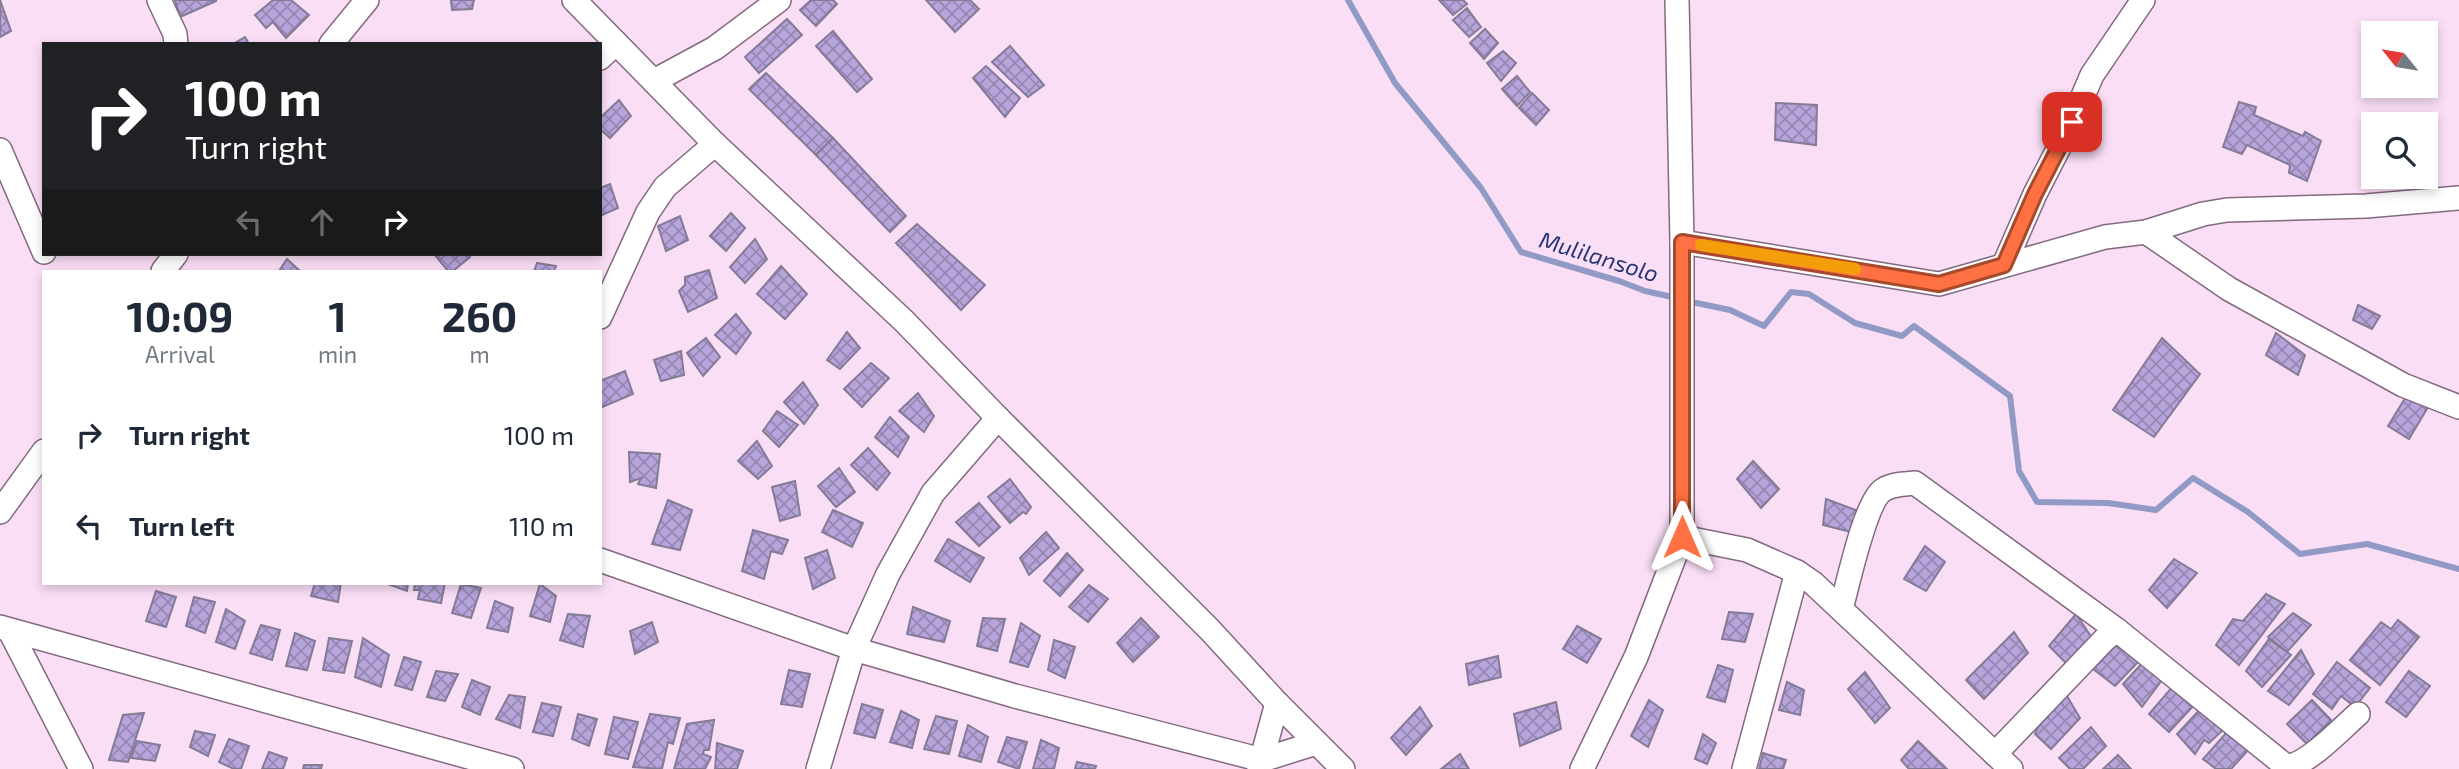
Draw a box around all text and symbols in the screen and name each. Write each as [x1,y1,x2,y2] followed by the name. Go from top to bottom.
[2361,21,2438,98] north arrow
[2361,21,2438,189] map controls
[185,67,322,126] text: 100 m
[70,70,161,161] icon: right
[2042,92,2102,152] pin
[2053,103,2091,141] icon: arrive
[2361,112,2438,189] button: search
[185,127,327,165] text: Turn right
[230,203,268,241] icon: left
[303,203,341,241] icon: ahead
[376,203,414,241] icon: right
[1536,225,1662,287] water label: Mulilansolo
[127,290,233,340] text: 10:09
[328,290,347,340] text: 1
[442,290,517,340] text: 260
[145,340,215,368] text: Arrival
[318,340,357,368] text: min
[469,340,490,368] text: m
[70,416,108,454] icon: right
[129,419,250,450] text: Turn right
[504,419,574,450] text: 100 m
[1645,500,1719,574] position arrow
[70,507,108,545] icon: left
[129,510,235,541] text: Turn left
[509,510,574,541] text: 110 m

